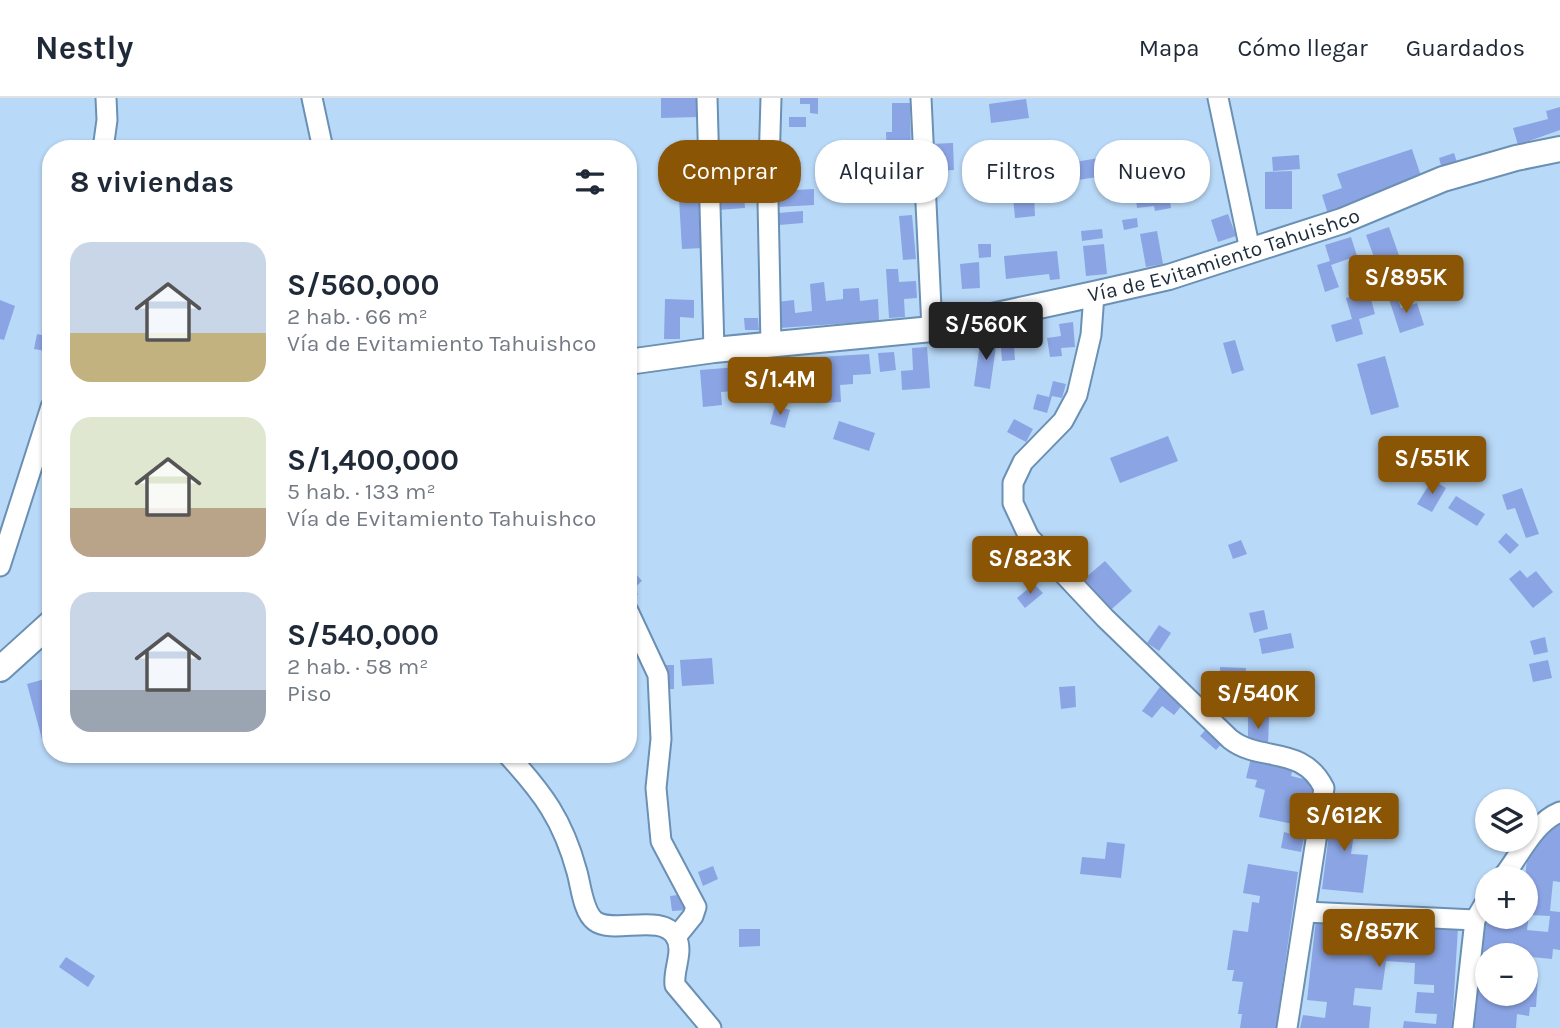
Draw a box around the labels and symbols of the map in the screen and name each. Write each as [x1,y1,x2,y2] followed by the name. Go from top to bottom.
[1086,203,1363,307] street label: Vía de Evitamiento Tahuishco
[1349,256,1463,315] pin: S/895K
[929,302,1043,362] pin: S/560K
[723,358,837,417] pin: S/1.4M
[1375,436,1489,496] pin: S/551K
[973,536,1087,596] pin: S/823K
[1201,672,1315,731] pin: S/540K
[1287,794,1401,853] pin: S/612K
[1322,910,1436,969] pin: S/857K

